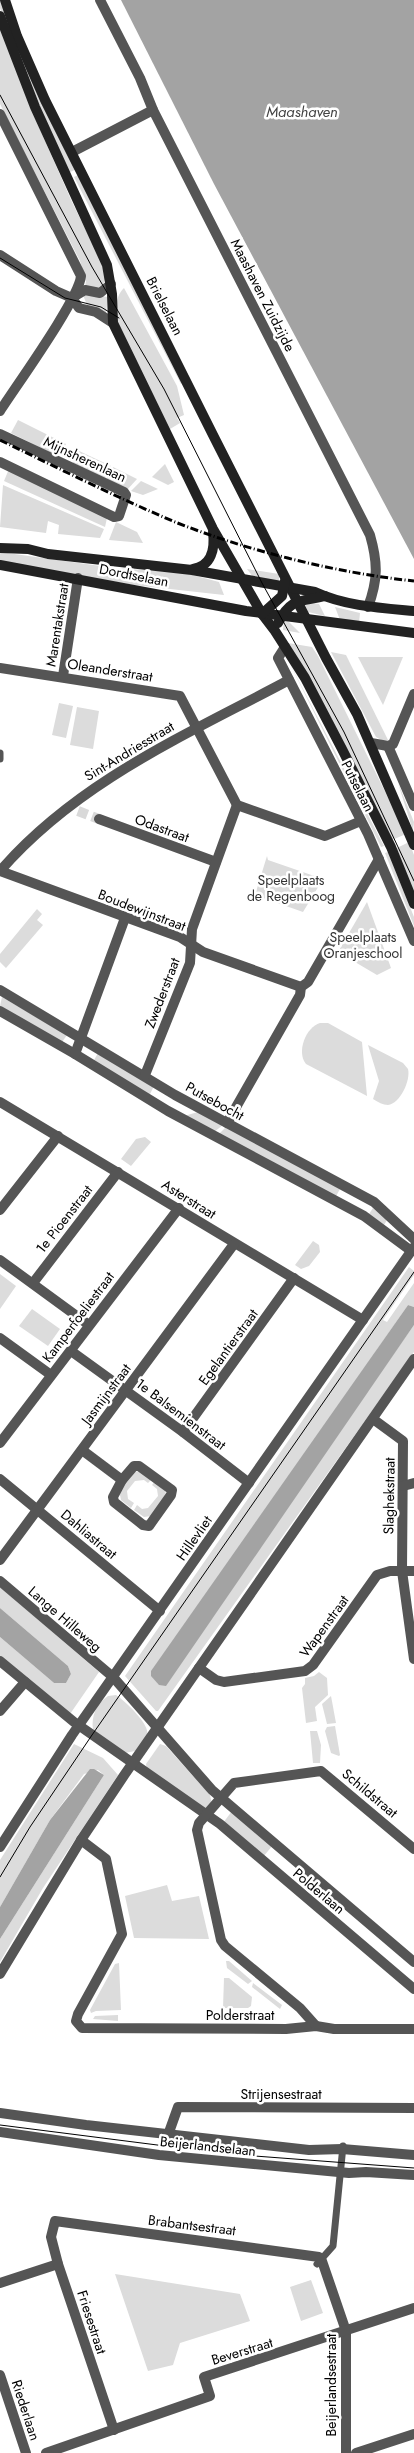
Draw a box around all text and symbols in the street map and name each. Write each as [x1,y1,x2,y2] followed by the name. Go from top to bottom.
[266,101,338,123] water label: Maashaven
[226,235,300,355] street label: Maashaven Zuidzijde
[142,273,188,339] street label: Brielselaan
[40,431,130,487] street label: Mijnsherenlaan
[98,558,170,592] street label: Dordtselaan
[41,581,74,668] street label: Marentakstraat
[66,653,155,687] street label: Oleanderstraat
[80,716,178,786] street label: Sint-Andriesstraat
[337,757,379,815] street label: Putselaan
[132,809,193,847] street label: Odastraat
[247,870,335,906] park label: Speelplaats de Regenboog
[95,884,189,936] street label: Boudewijnstraat
[324,927,402,963] park label: Speelplaats Oranjeschool
[139,954,185,1031] street label: Zwederstraat
[182,1077,248,1126] street label: Putsebocht
[158,1174,221,1224] street label: Asterstraat
[31,1180,97,1257] street label: 1e Pioenstraat
[37,1267,119,1367] street label: Kamperfoeliestraat
[194,1304,263,1389] street label: Egelantierstraat
[75,1359,136,1430] street label: Jasmijnstraat
[132,1373,231,1455] street label: 1e Balsemienstraat
[378,1457,400,1535] street label: Slaghekstraat
[57,1505,122,1564] street label: Dahliastraat
[171,1511,217,1564] street label: Hillevliet
[24,1581,106,1657] street label: Lange Hilleweg
[295,1590,354,1661] street label: Wapenstraat
[338,1764,403,1823] street label: Schildstraat
[289,1863,349,1919] street label: Polderlaan
[206,2005,275,2025] street label: Polderstraat
[240,2084,322,2104] street label: Strijensestraat
[159,2131,257,2161] street label: Beijerlandselaan
[147,2210,238,2240] street label: Brabantsestraat
[72,2288,112,2357] street label: Friesestraat
[209,2332,276,2370] street label: Beverstraat
[321,2333,341,2436] street label: Beijerlandsestraat
[7,2377,45,2443] street label: Riederlaan

